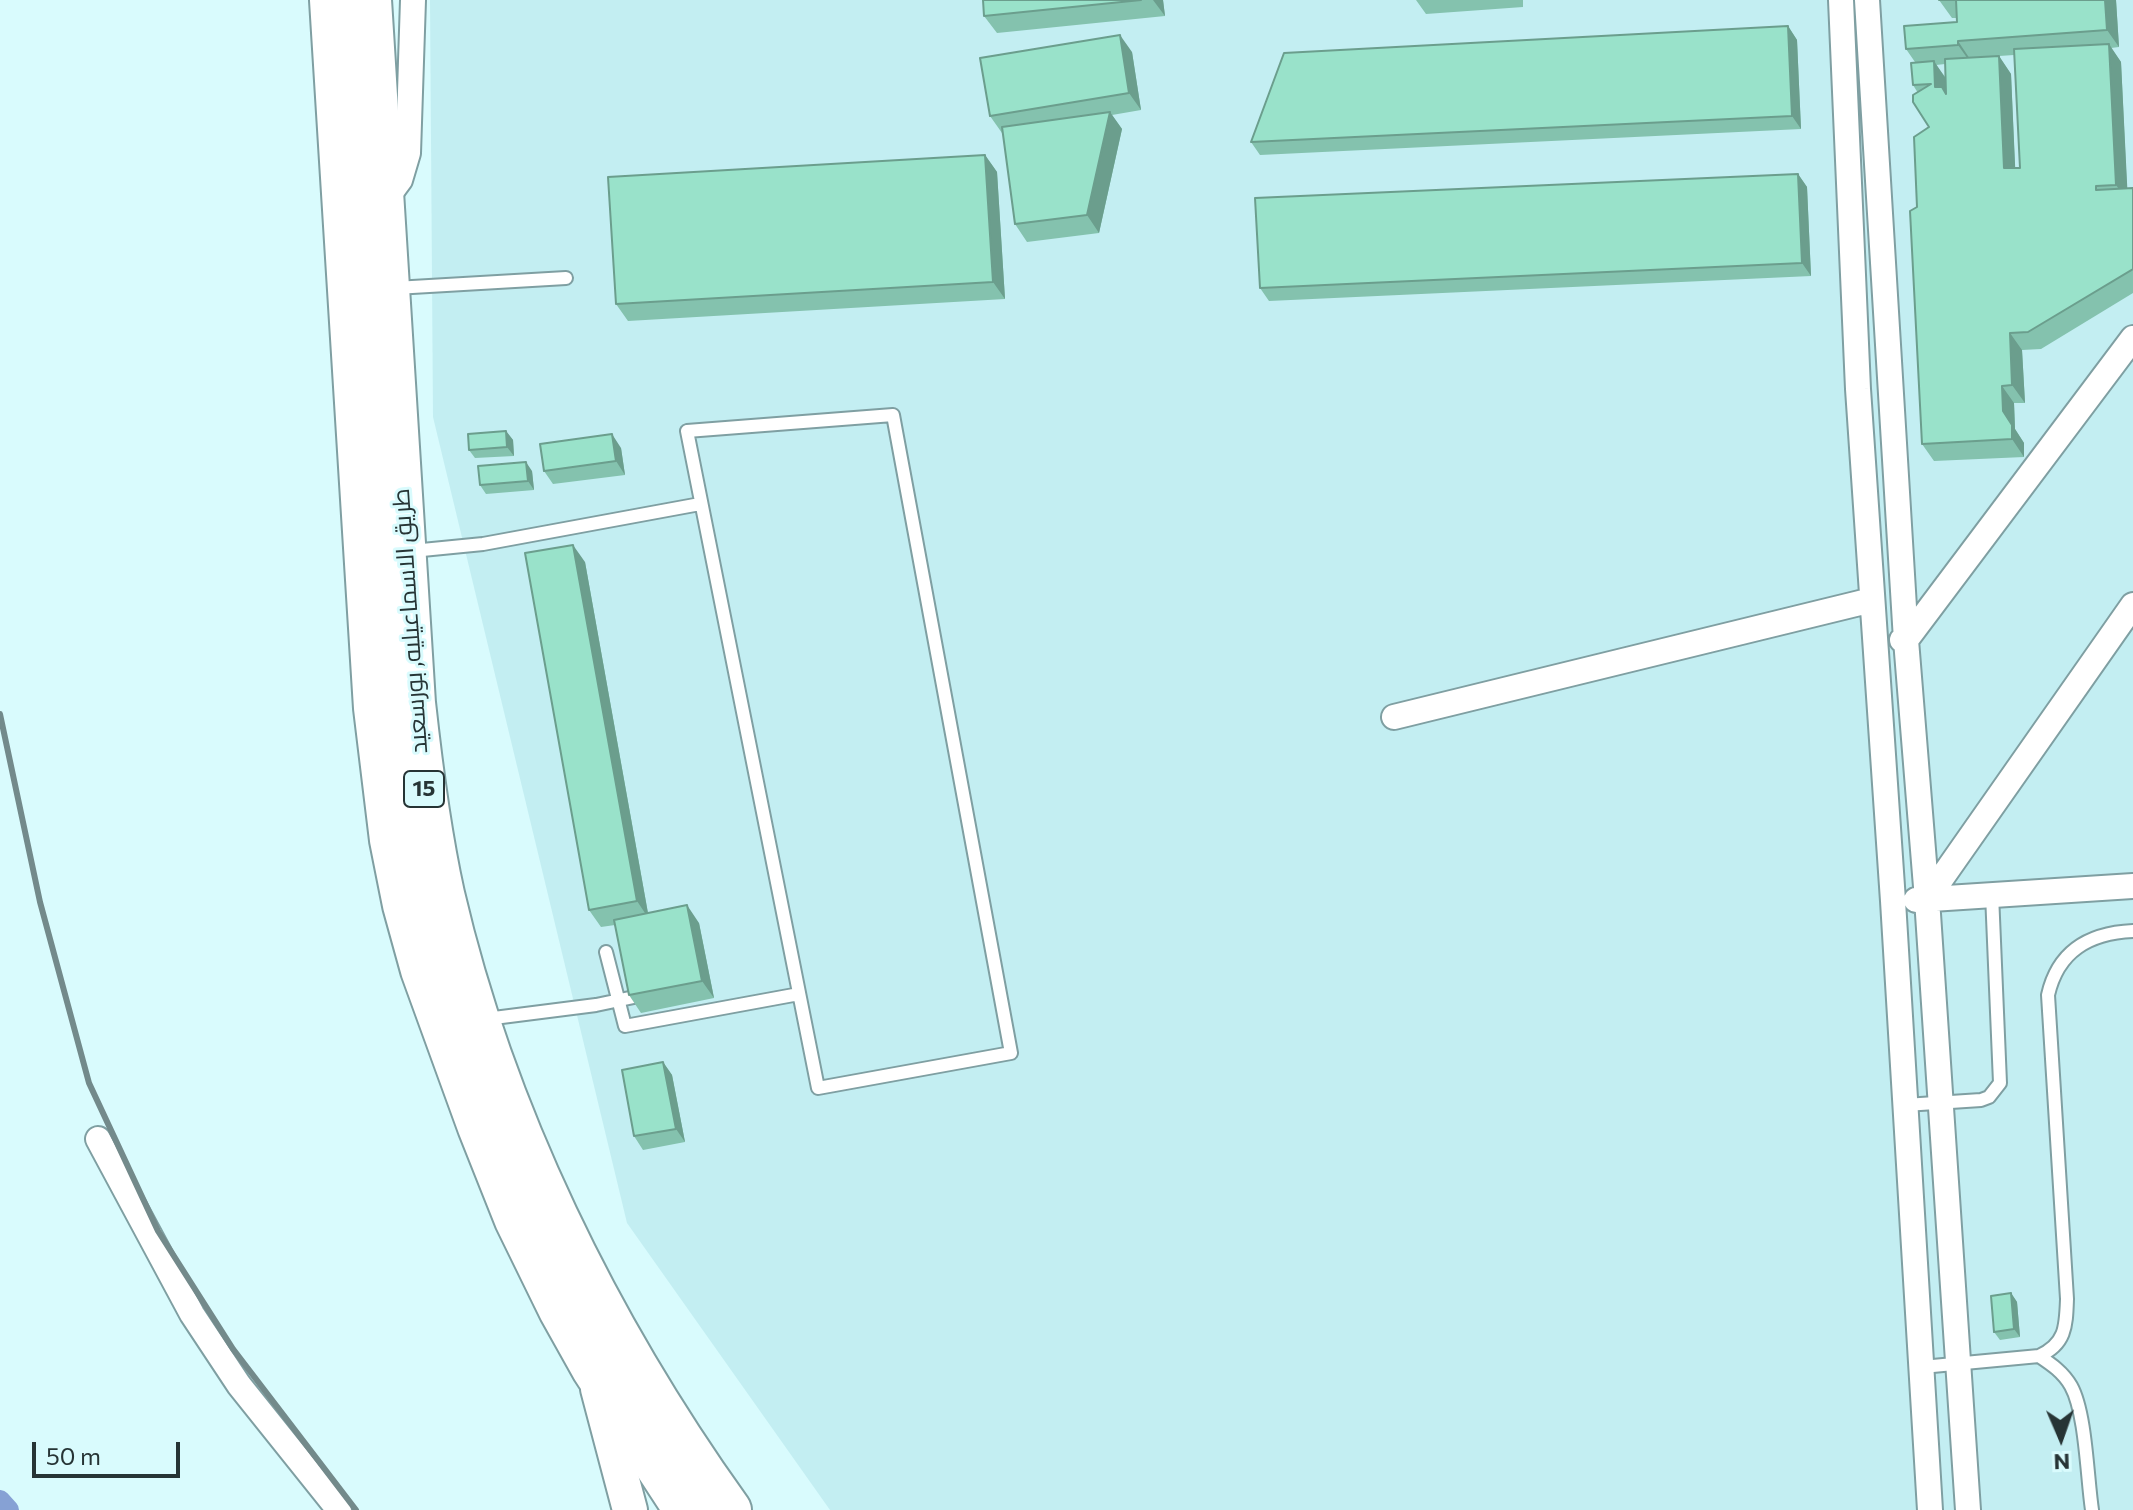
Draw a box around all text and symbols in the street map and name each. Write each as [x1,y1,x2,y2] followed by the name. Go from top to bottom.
[386,487,434,755] street label: طريق الاسماعيليه, بورسعيد
[404,771,444,807] road number: 15
[2021,1398,2101,1478] north arrow
[36,1426,184,1476] scale bar
[46,1441,101,1470] text: 50 m
[2053,1449,2071,1476] text: N

